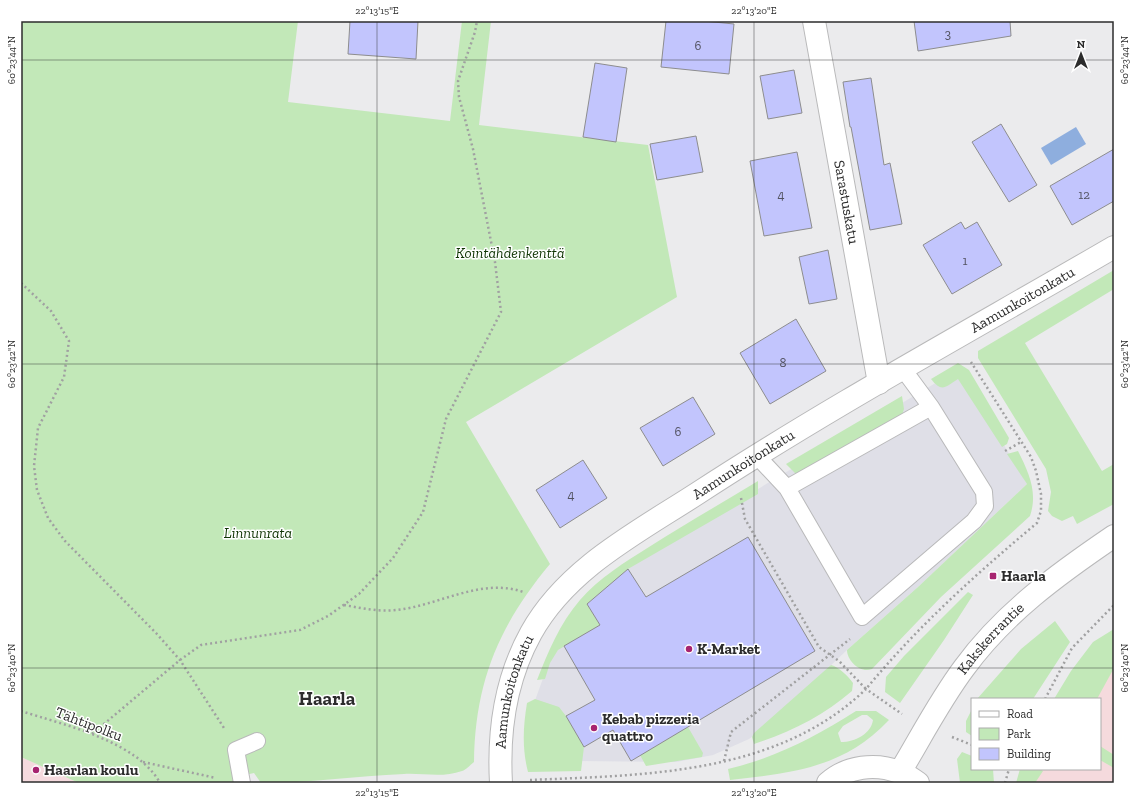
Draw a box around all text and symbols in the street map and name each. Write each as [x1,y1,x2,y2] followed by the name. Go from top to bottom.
[355,5,399,17] text: 22°13'15"E
[731,5,777,17] text: 22°13'20"E
[945,26,951,41] house number: 3
[1061,34,1101,74] north arrow
[6,35,18,84] text: 60°23'44"N
[1119,35,1131,84] text: 60°23'44"N
[695,38,702,53] house number: 6
[1077,38,1086,51] text: N
[830,159,863,246] street label: Sarastuskatu
[777,187,785,202] house number: 4
[1078,187,1090,202] house number: 12
[456,244,564,262] park label: Kointähdenkenttä
[962,253,968,268] house number: 1
[967,262,1078,337] street label: Aamunkoitonkatu
[6,339,18,388] text: 60°23'42"N
[1119,339,1131,388] text: 60°23'42"N
[780,355,787,370] house number: 8
[675,424,682,439] house number: 6
[689,425,798,503] street label: Aamunkoitonkatu
[567,487,575,502] house number: 4
[224,524,292,542] park label: Linnunrata
[1001,567,1046,585] place label: Haarla
[988,571,998,581] marker: Haarla
[953,599,1028,678] street label: Kakskerrantie
[492,631,538,749] street label: Aamunkoitonkatu
[697,640,761,658] place label: K-Market
[6,643,18,692] text: 60°23'40"N
[1119,643,1131,692] text: 60°23'40"N
[684,644,694,654] marker: K-Market
[299,687,356,710] district label: Haarla
[971,698,1101,770] legend
[53,703,126,745] street label: Tähtipolku
[1007,707,1033,721] text: Road
[602,710,700,745] place label: Kebab pizzeria quattro
[589,723,599,733] marker: Kebab pizzeria quattro
[1007,727,1032,741] text: Park
[1007,747,1051,761] text: Building
[44,761,139,779] place label: Haarlan koulu
[31,765,41,775] marker: Haarlan koulu
[355,787,399,799] text: 22°13'15"E
[731,787,777,799] text: 22°13'20"E

